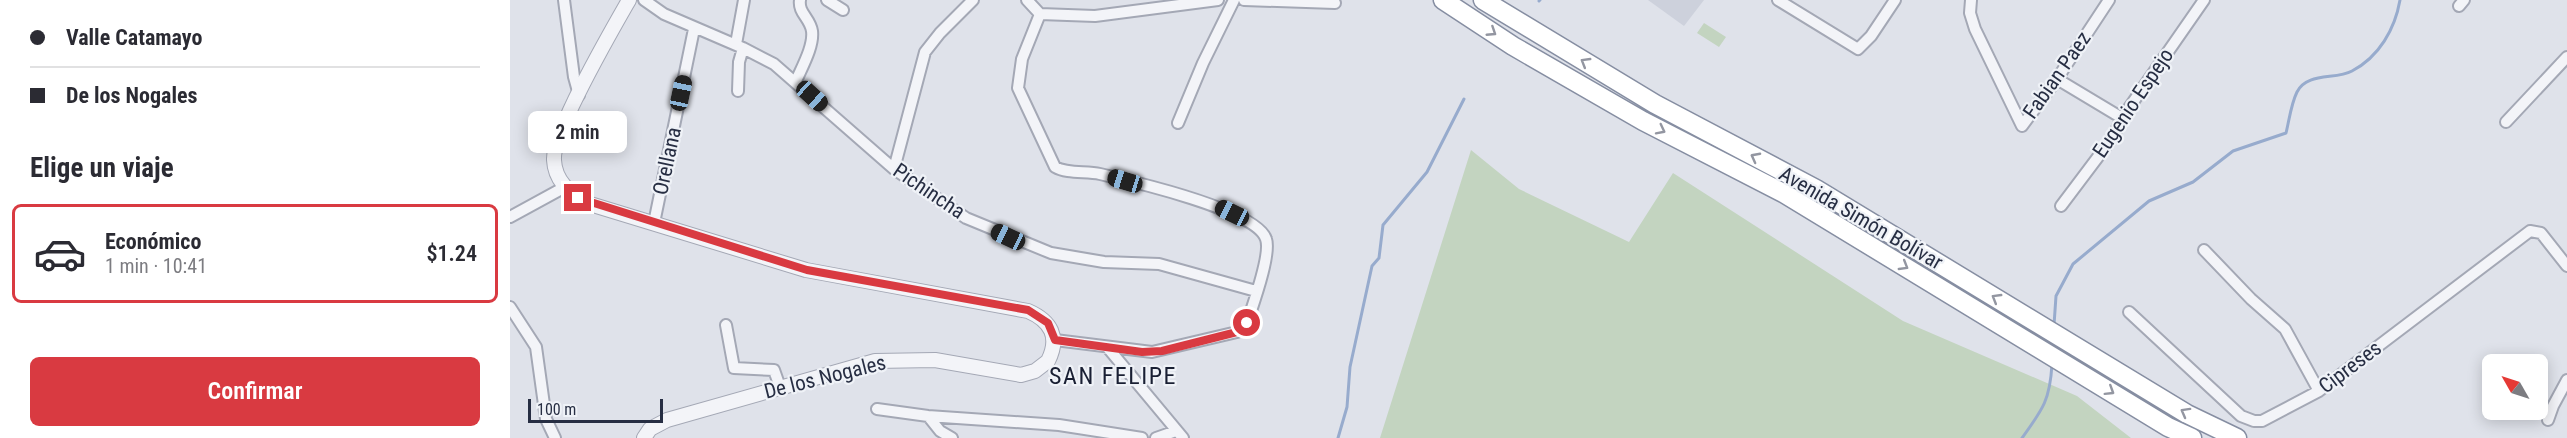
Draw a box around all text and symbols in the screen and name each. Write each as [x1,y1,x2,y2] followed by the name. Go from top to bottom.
[66,25,202,50] text: Valle Catamayo
[1486,25,1497,36] one-way arrow
[2018,27,2096,123] street label: Fabian Paez
[2088,44,2178,162] street label: Eugenio Espejo
[1581,58,1591,70] one-way arrow
[668,74,694,112] car
[793,77,831,115] car
[66,83,198,108] text: De los Nogales
[529,111,628,153] callout: 2 min
[555,120,600,144] text: 2 min
[1655,123,1665,134] one-way arrow
[648,125,686,197] street label: Orellana
[30,152,174,184] text: Elige un viaje
[1751,153,1761,164] one-way arrow
[889,158,969,224] street label: Pichincha
[1775,161,1947,275] street label: Avenida Simón Bolívar
[1105,167,1145,195] car
[564,184,591,211] route end
[1212,197,1252,229] car
[988,221,1028,253] car
[33,227,87,281] icon: car
[105,229,201,254] text: Económico
[426,241,477,266] text: $1.24
[105,254,207,278] text: 1 min · 10:41
[1898,258,1908,270] one-way arrow
[1992,294,2002,306] one-way arrow
[1233,309,1260,336] route start
[2314,336,2386,398] street label: Cipreses
[762,350,888,404] street label: De los Nogales
[2482,354,2548,420] north arrow
[2482,354,2548,420] map controls
[30,357,480,426] button: Confirmar
[1049,362,1177,390] district label: SAN FELIPE
[2104,383,2114,395] one-way arrow
[528,396,663,424] scale bar
[537,400,576,419] text: 100 m
[2181,408,2191,419] one-way arrow

